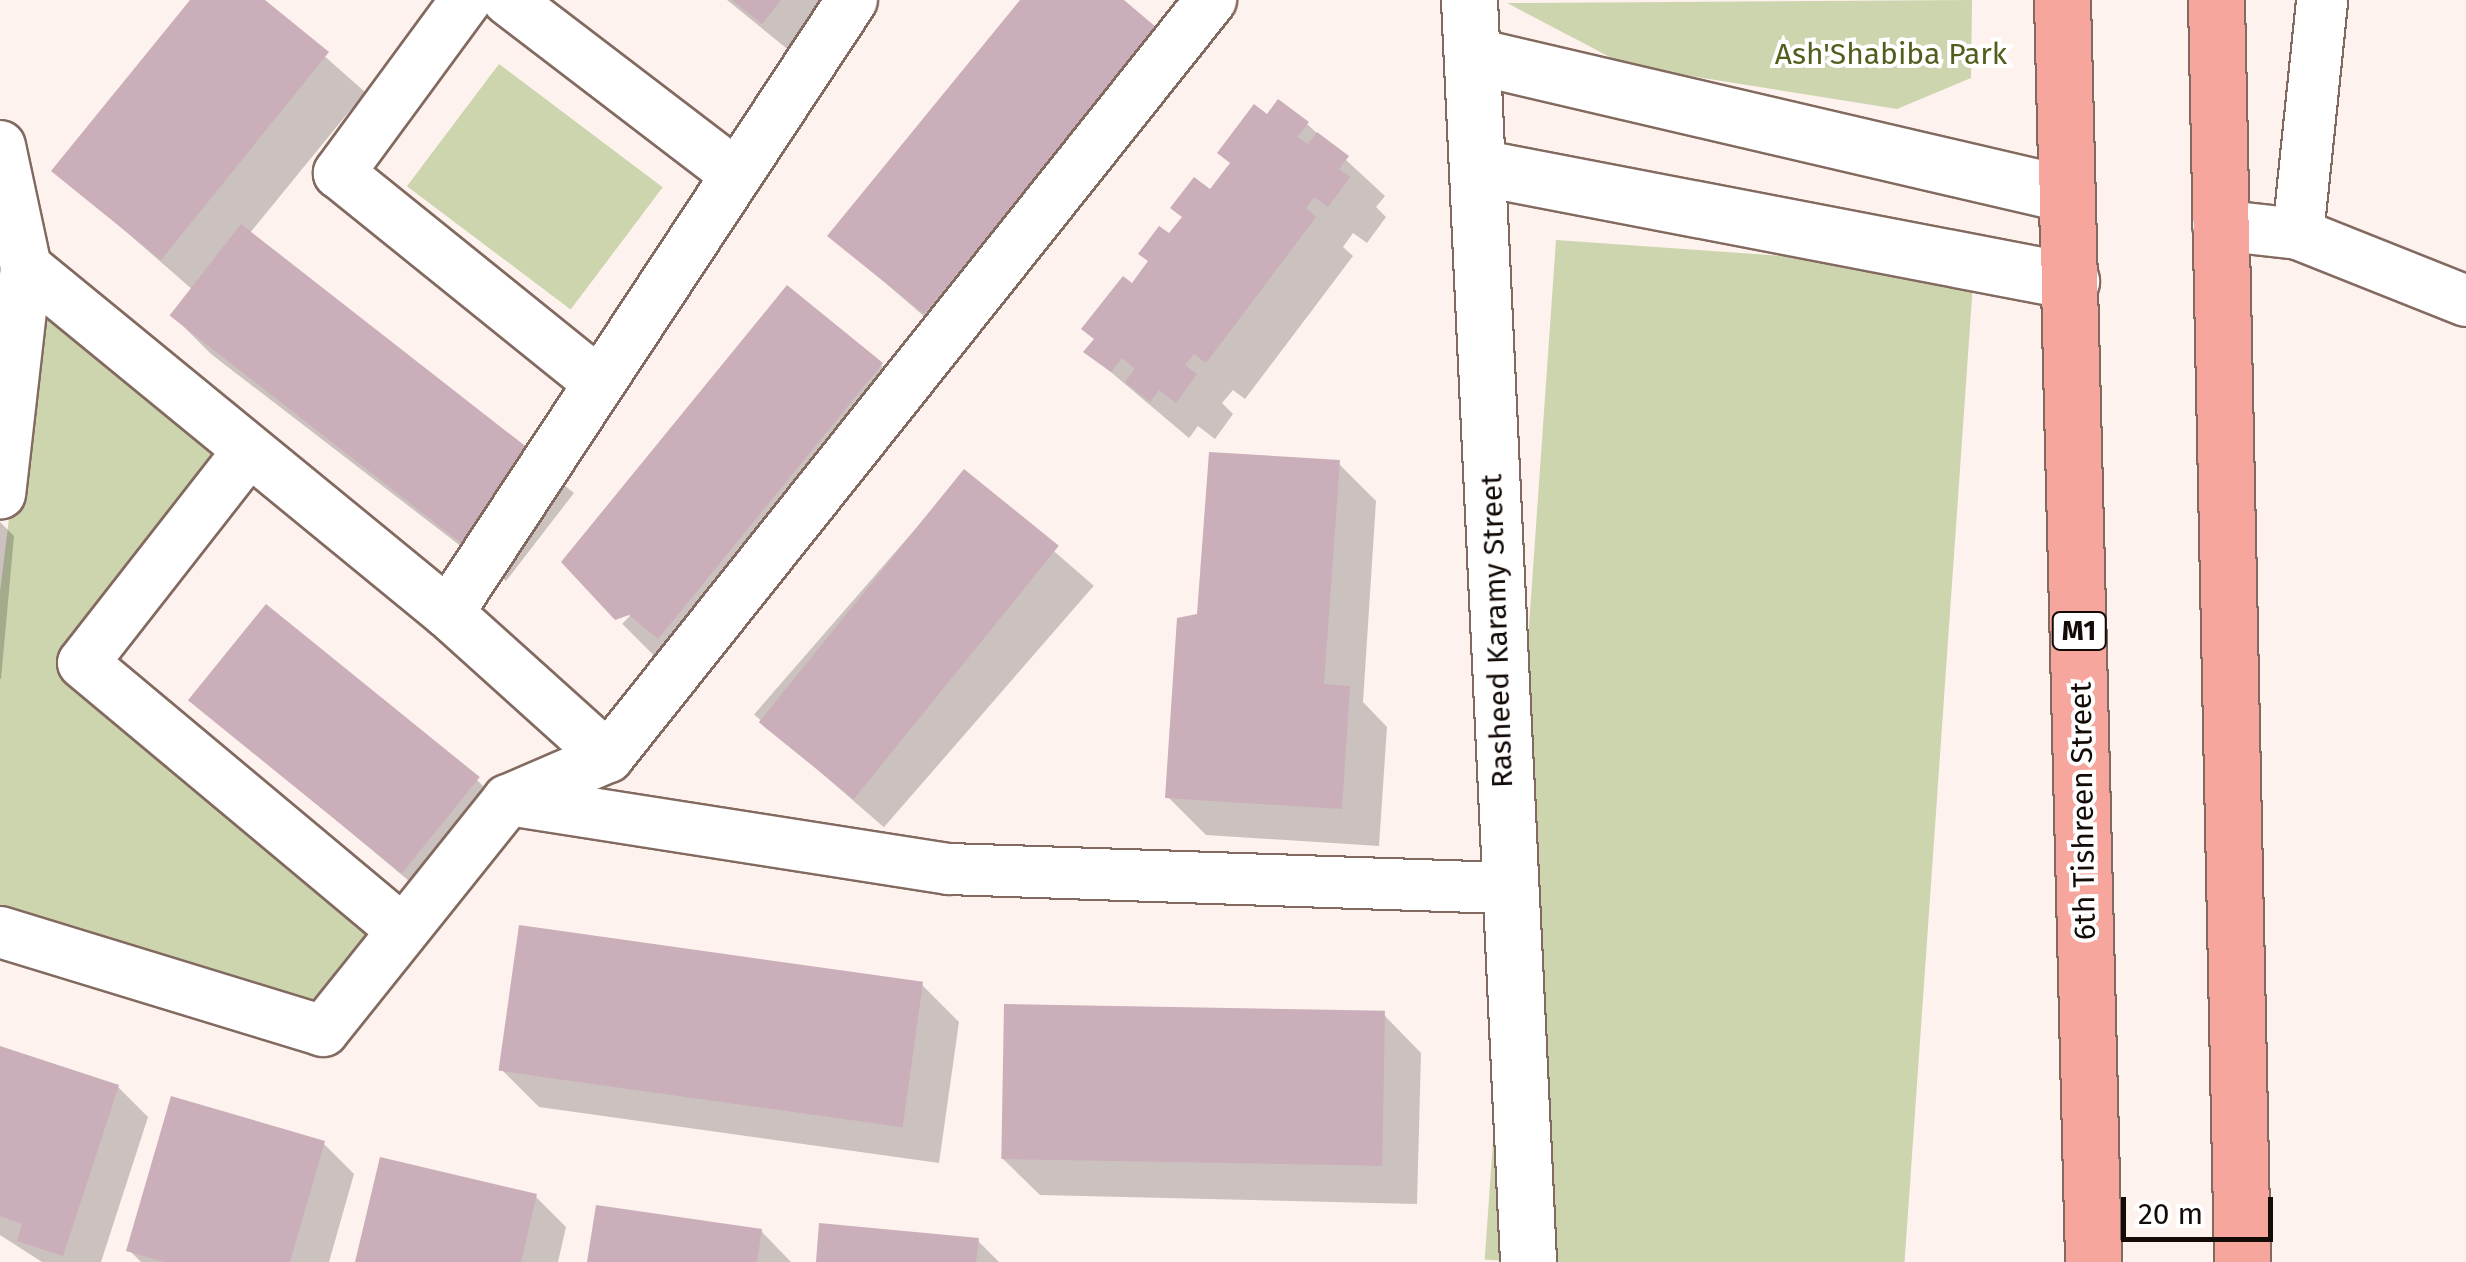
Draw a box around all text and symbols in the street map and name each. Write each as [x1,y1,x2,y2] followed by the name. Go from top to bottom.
[1775,36,2007,72] park label: Ash'Shabiba Park
[1474,473,1520,789] street label: Rasheed Karamy Street
[2052,608,2106,654] road number: M1
[2063,682,2103,940] street label: 6th Tishreen Street
[2126,1177,2278,1239] scale bar
[2138,1196,2203,1232] text: 20 m

